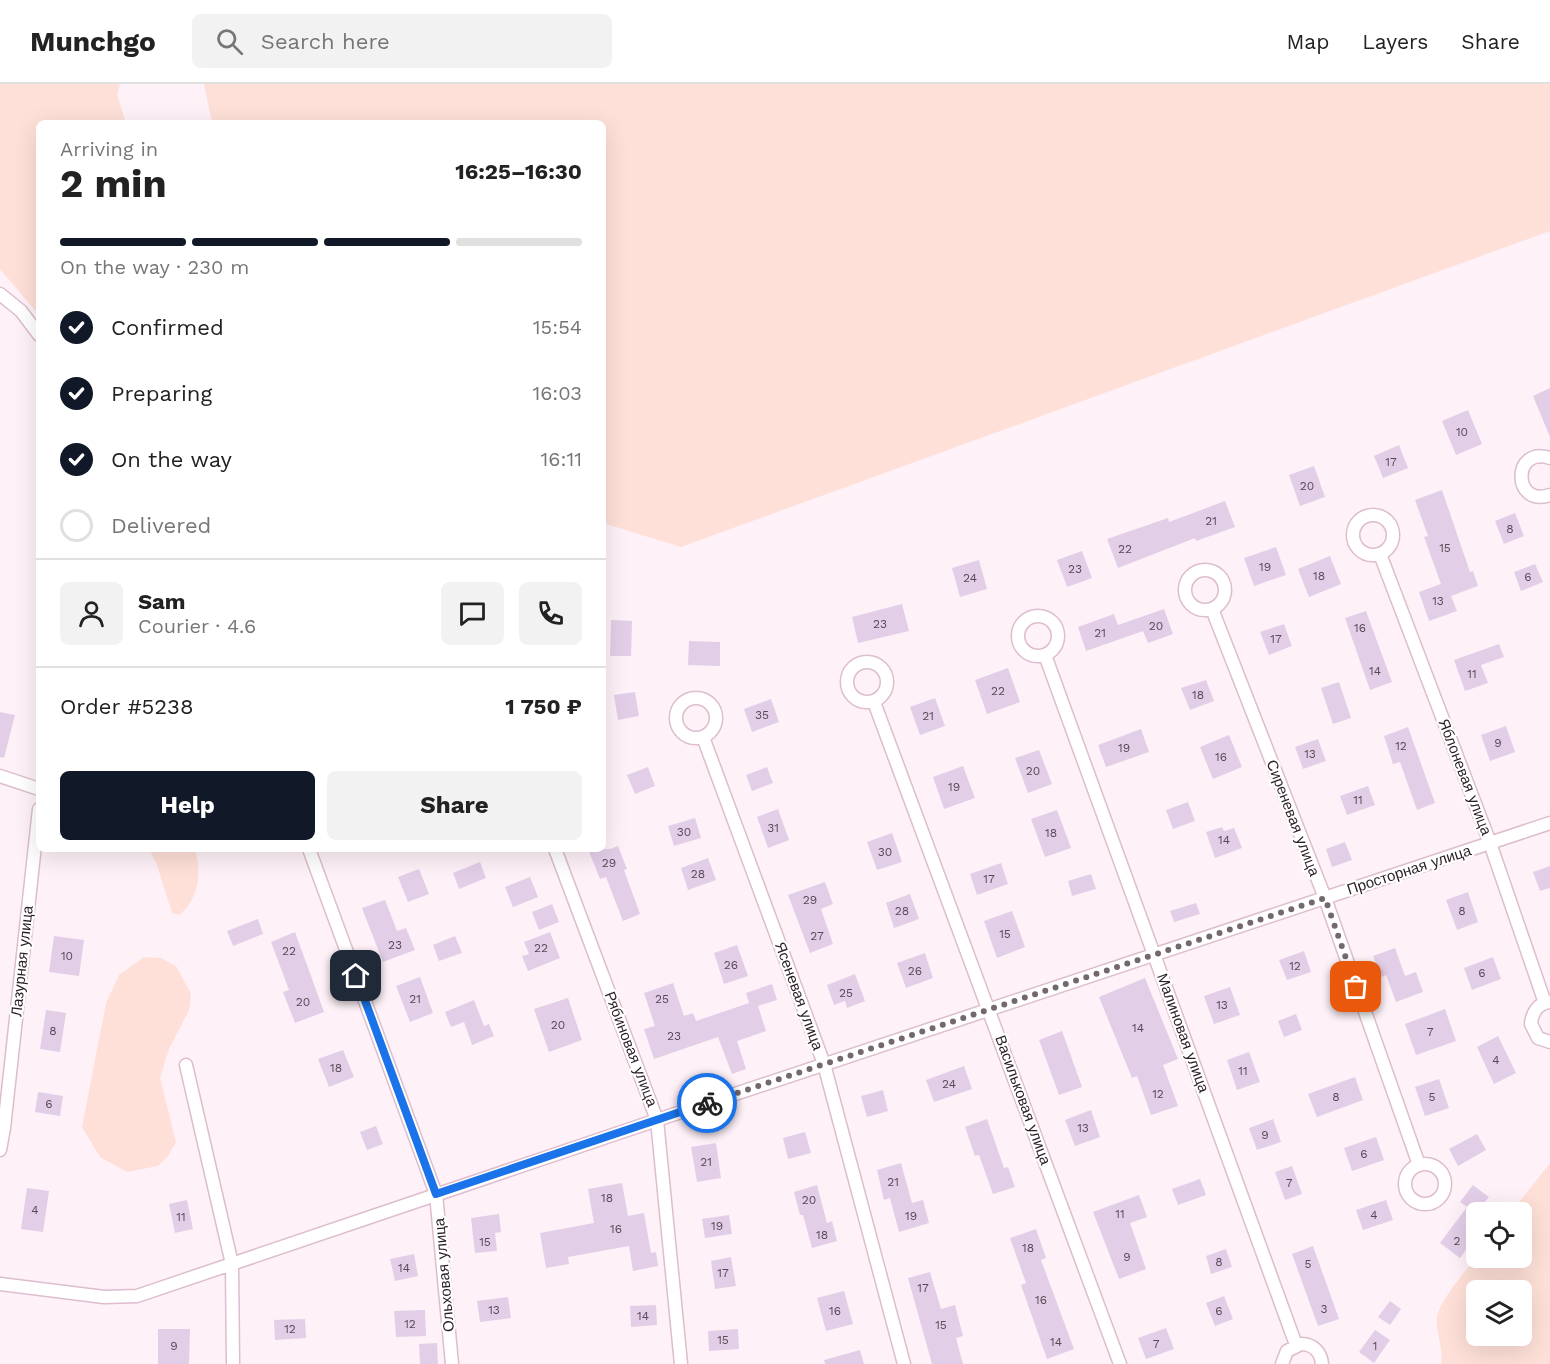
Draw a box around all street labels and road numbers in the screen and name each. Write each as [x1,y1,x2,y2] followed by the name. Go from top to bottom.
[1435,716,1496,838] street label: Яблоневая улица
[1263,757,1324,879] street label: Сиреневая улица
[1345,841,1474,899] street label: Просторная улица
[7,904,37,1017] street label: Лазурная улица
[771,939,827,1053] street label: Ясеневая улица
[1153,971,1213,1096] street label: Малиновая улица
[601,989,661,1110] street label: Рябиновая улица
[991,1033,1055,1168] street label: Васильковая улица
[430,1217,458,1333] street label: Ольховая улица

